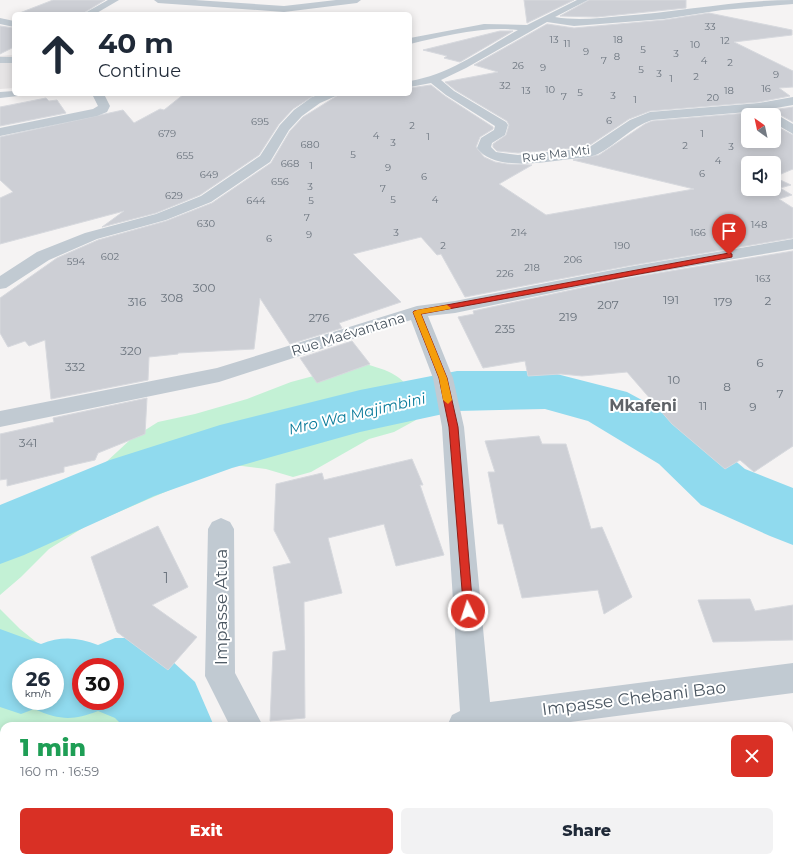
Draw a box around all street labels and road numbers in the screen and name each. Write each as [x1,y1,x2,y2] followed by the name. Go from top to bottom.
[521,142,591,165] street label: Rue Ma Mti
[289,308,407,360] street label: Rue Maévantana
[211,549,231,665] street label: Impasse Atua
[541,677,727,719] street label: Impasse Chebani Bao

